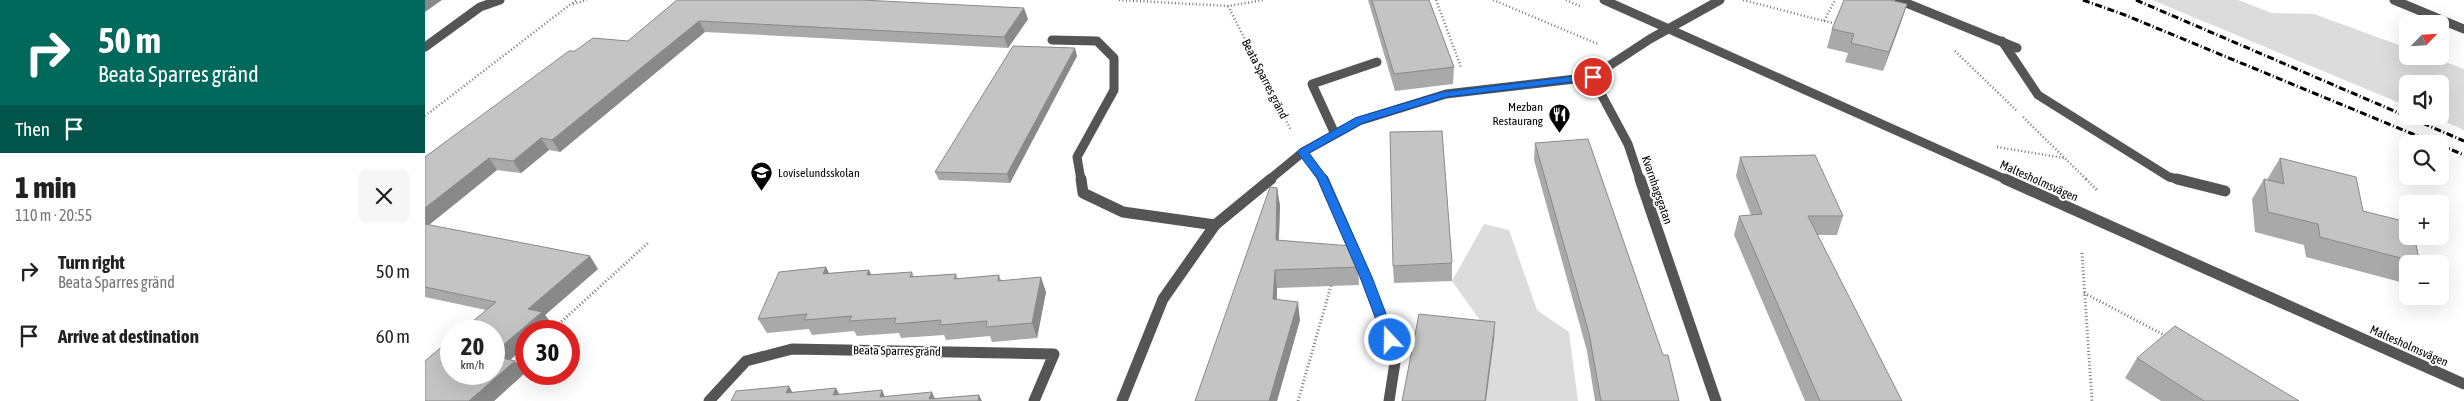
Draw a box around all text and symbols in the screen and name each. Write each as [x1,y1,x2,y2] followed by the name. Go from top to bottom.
[2399,15,2449,65] north arrow
[2399,15,2449,305] map controls
[15,20,80,85] icon: right
[98,20,161,60] text: 50 m
[1239,37,1291,121] street label: Beata Sparres gränd
[1572,56,1614,98] pin
[98,61,259,87] text: Beata Sparres gränd
[1579,63,1607,91] icon: arrive
[2399,75,2449,125] button: sound
[1493,100,1544,128] place label: Mezban Restaurang
[1547,102,1571,133] restaurant icon: Mezban Restaurang
[60,115,88,143] icon: arrive
[15,118,50,140] text: Then
[2399,135,2449,185] button: search
[1639,154,1675,226] street label: Kvarnhagsgatan
[1998,158,2080,204] street label: Maltesholmsvägen
[750,161,774,192] school or university icon: Loviselundsskolan
[778,166,860,180] place label: Loviselundsskolan
[15,170,76,204] text: 1 min
[358,170,410,222] button: close
[2399,195,2449,245] button: +
[15,206,92,224] text: 110 m · 20:55
[58,251,125,273] text: Turn right
[2399,255,2449,305] button: −
[15,257,43,285] icon: right
[376,260,410,282] text: 50 m
[58,273,175,291] text: Beata Sparres gränd
[1363,313,1415,365] position arrow
[515,320,580,385] speed limit sign: 30
[15,322,43,350] icon: arrive
[2368,323,2450,369] street label: Maltesholmsvägen
[58,325,199,347] text: Arrive at destination
[376,325,410,347] text: 60 m
[461,332,484,360] text: 20
[853,343,941,359] street label: Beata Sparres gränd
[461,358,484,372] text: km/h

